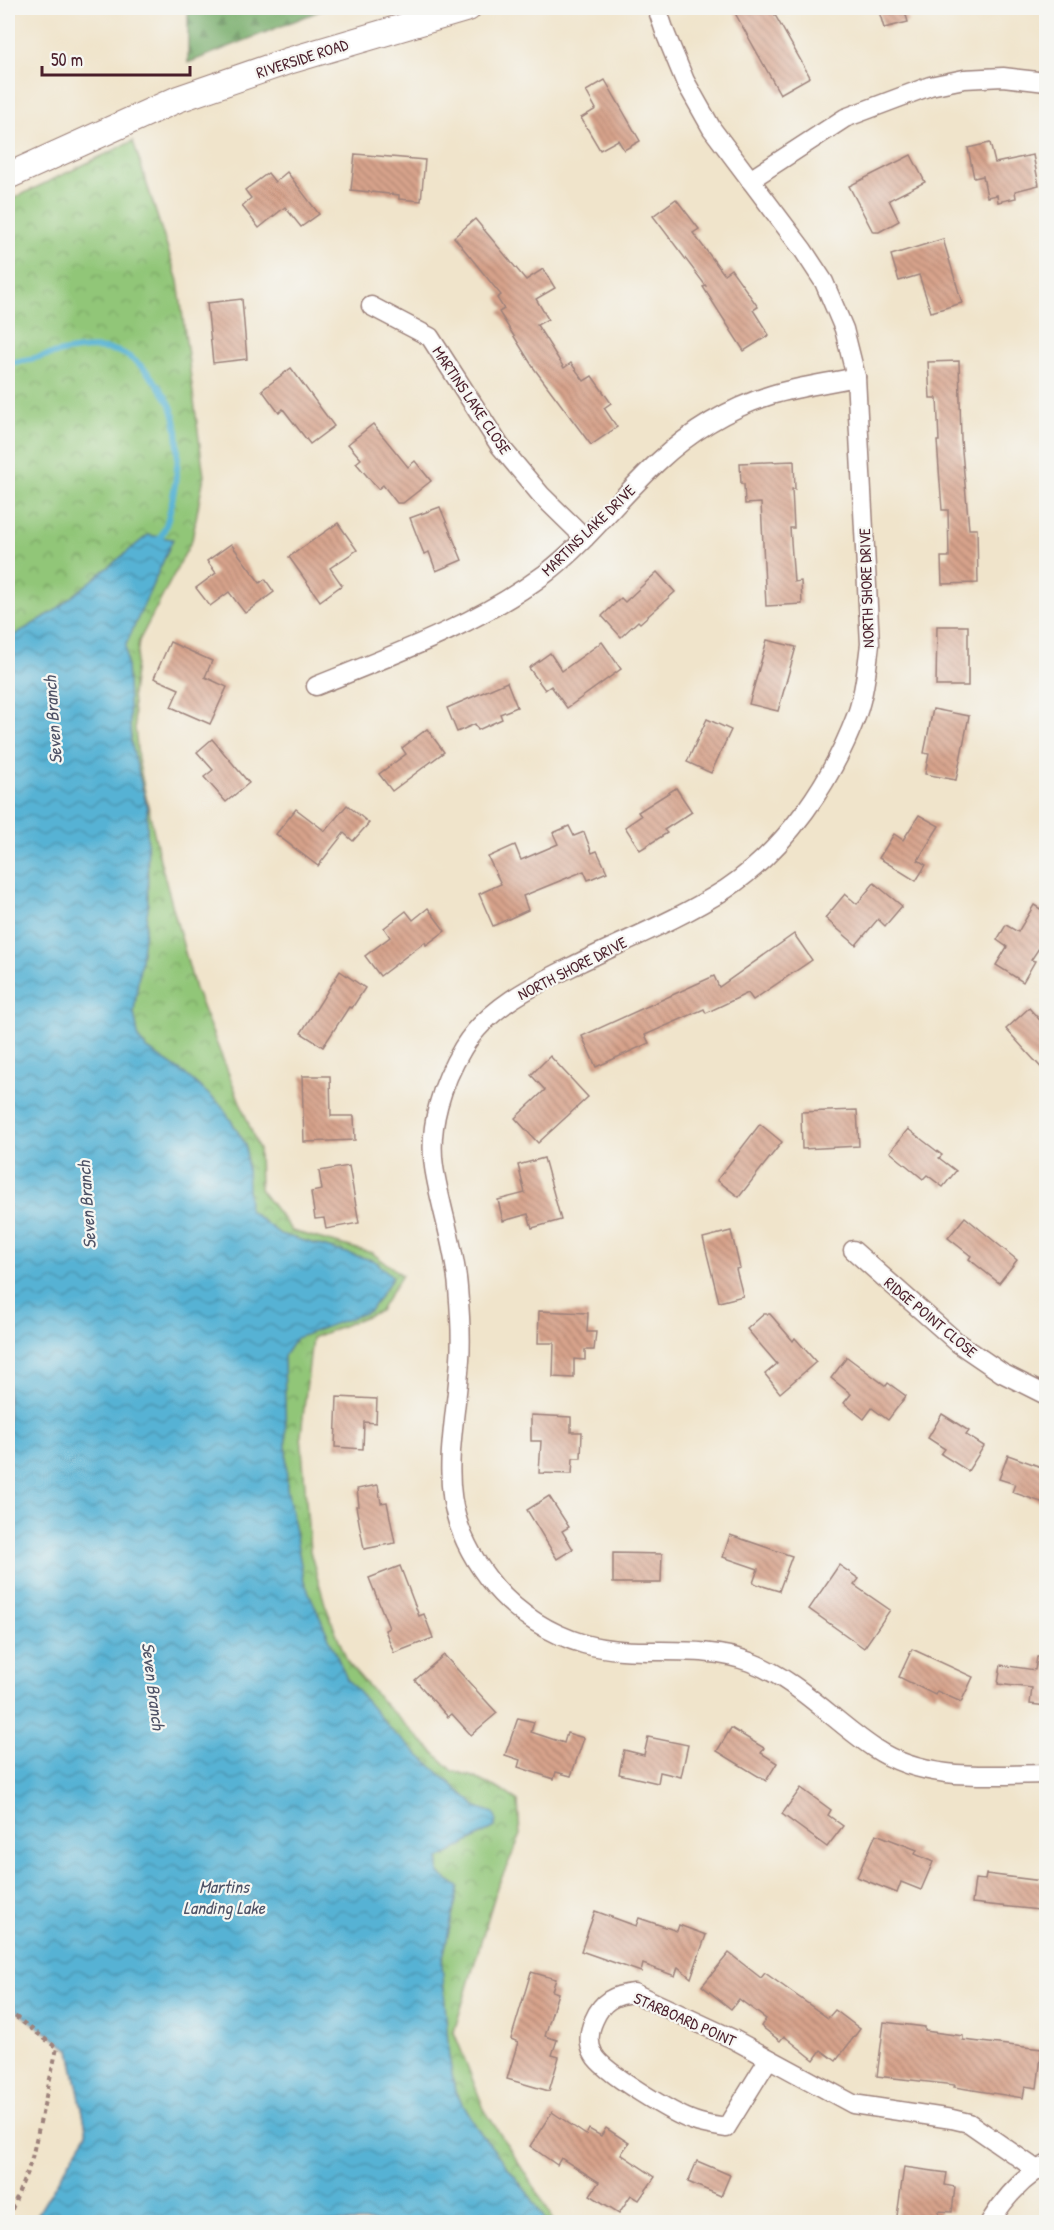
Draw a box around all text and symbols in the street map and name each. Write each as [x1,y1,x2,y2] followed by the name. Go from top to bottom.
[253,33,351,83] street label: RIVERSIDE ROAD
[42,39,190,77] scale bar
[51,47,83,72] text: 50 m
[428,341,516,459] street label: MARTINS LAKE CLOSE
[536,479,640,581] street label: MARTINS LAKE DRIVE
[853,528,879,648] street label: NORTH SHORE DRIVE
[37,674,68,765] water label: Seven Branch
[514,931,630,1005] street label: NORTH SHORE DRIVE
[71,1159,102,1250] water label: Seven Branch
[880,1272,982,1362] street label: RIDGE POINT CLOSE
[136,1641,171,1732] water label: Seven Branch
[183,1874,266,1920] water label: Martins Landing Lake
[630,1987,740,2052] street label: STARBOARD POINT

